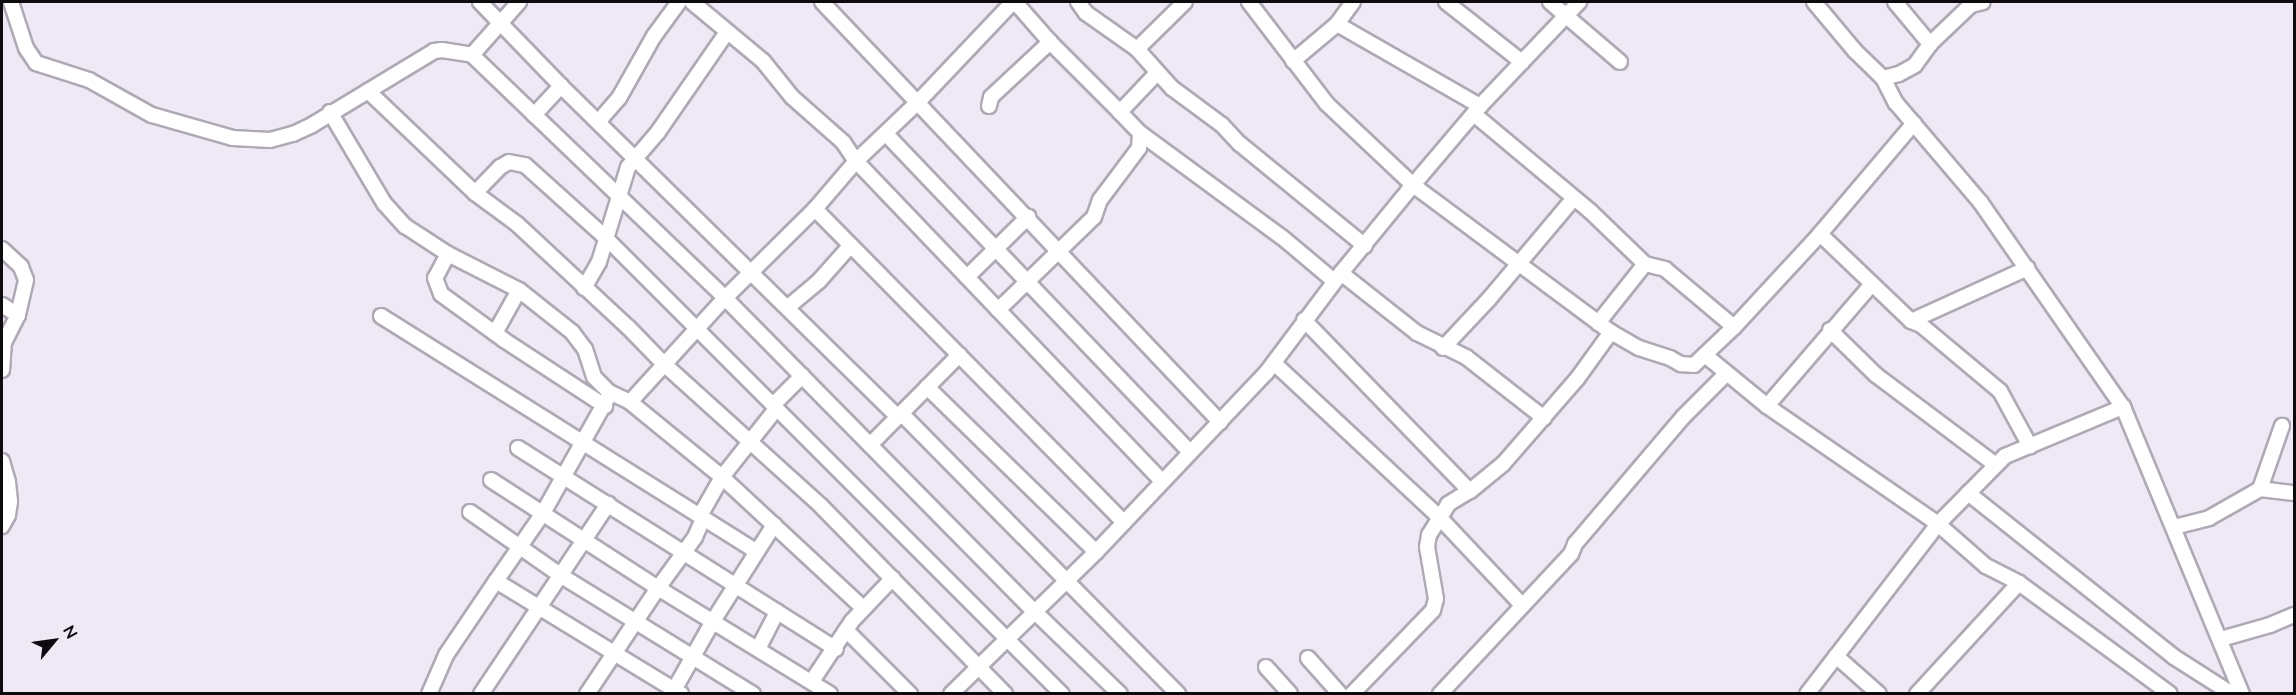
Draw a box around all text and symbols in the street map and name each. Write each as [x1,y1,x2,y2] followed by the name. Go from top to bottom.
[24,611,84,671] north arrow
[57,622,82,643] text: N

